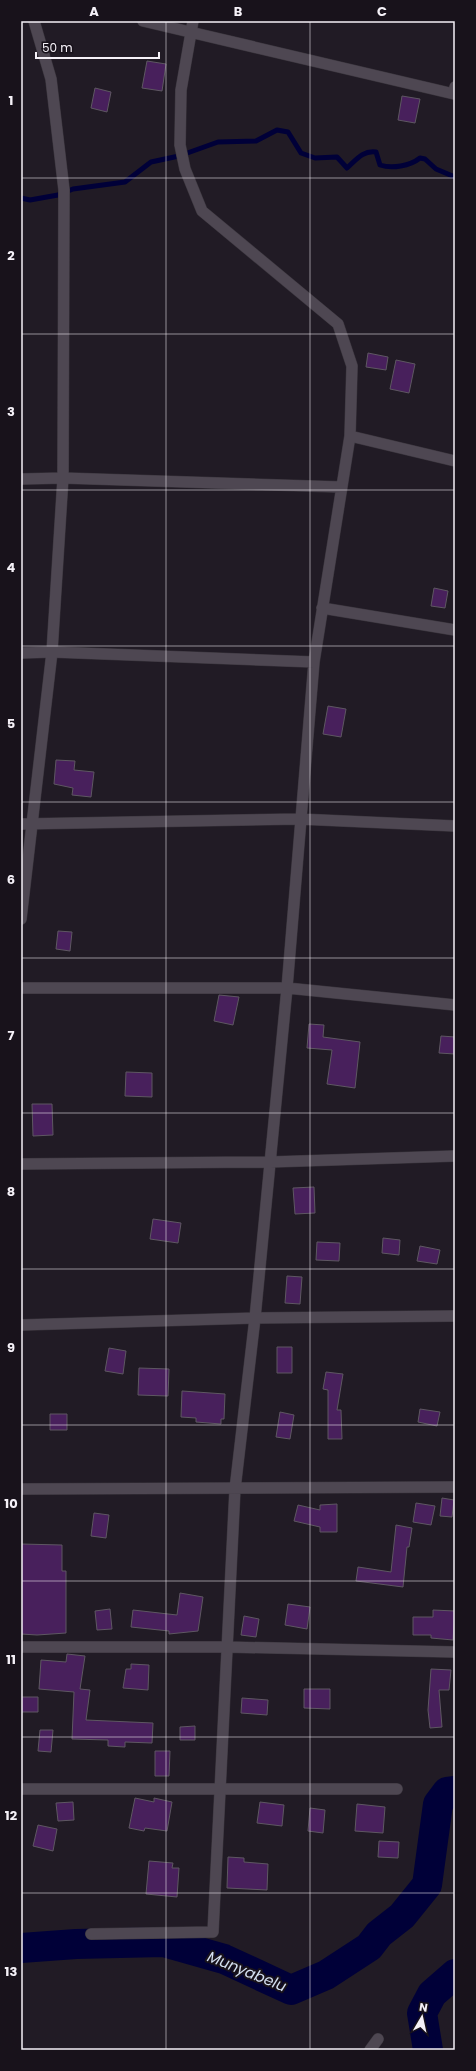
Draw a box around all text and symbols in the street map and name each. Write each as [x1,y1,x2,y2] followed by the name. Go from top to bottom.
[89,2,99,21] text: A
[234,2,243,21] text: B
[377,2,387,21] text: C
[36,34,159,60] scale bar
[42,39,73,56] text: 50 m
[9,91,13,110] text: 1
[7,246,15,265] text: 2
[7,402,15,421] text: 3
[7,558,16,577] text: 4
[7,714,15,733] text: 5
[7,870,15,889] text: 6
[8,1026,15,1045] text: 7
[7,1182,15,1201] text: 8
[7,1338,15,1357] text: 9
[4,1494,18,1513] text: 10
[6,1650,16,1669] text: 11
[5,1806,18,1825] text: 12
[204,1946,290,1997] water label: Munyabelu
[5,1962,18,1981] text: 13
[402,1997,442,2037] north arrow
[418,1999,429,2016] text: N

